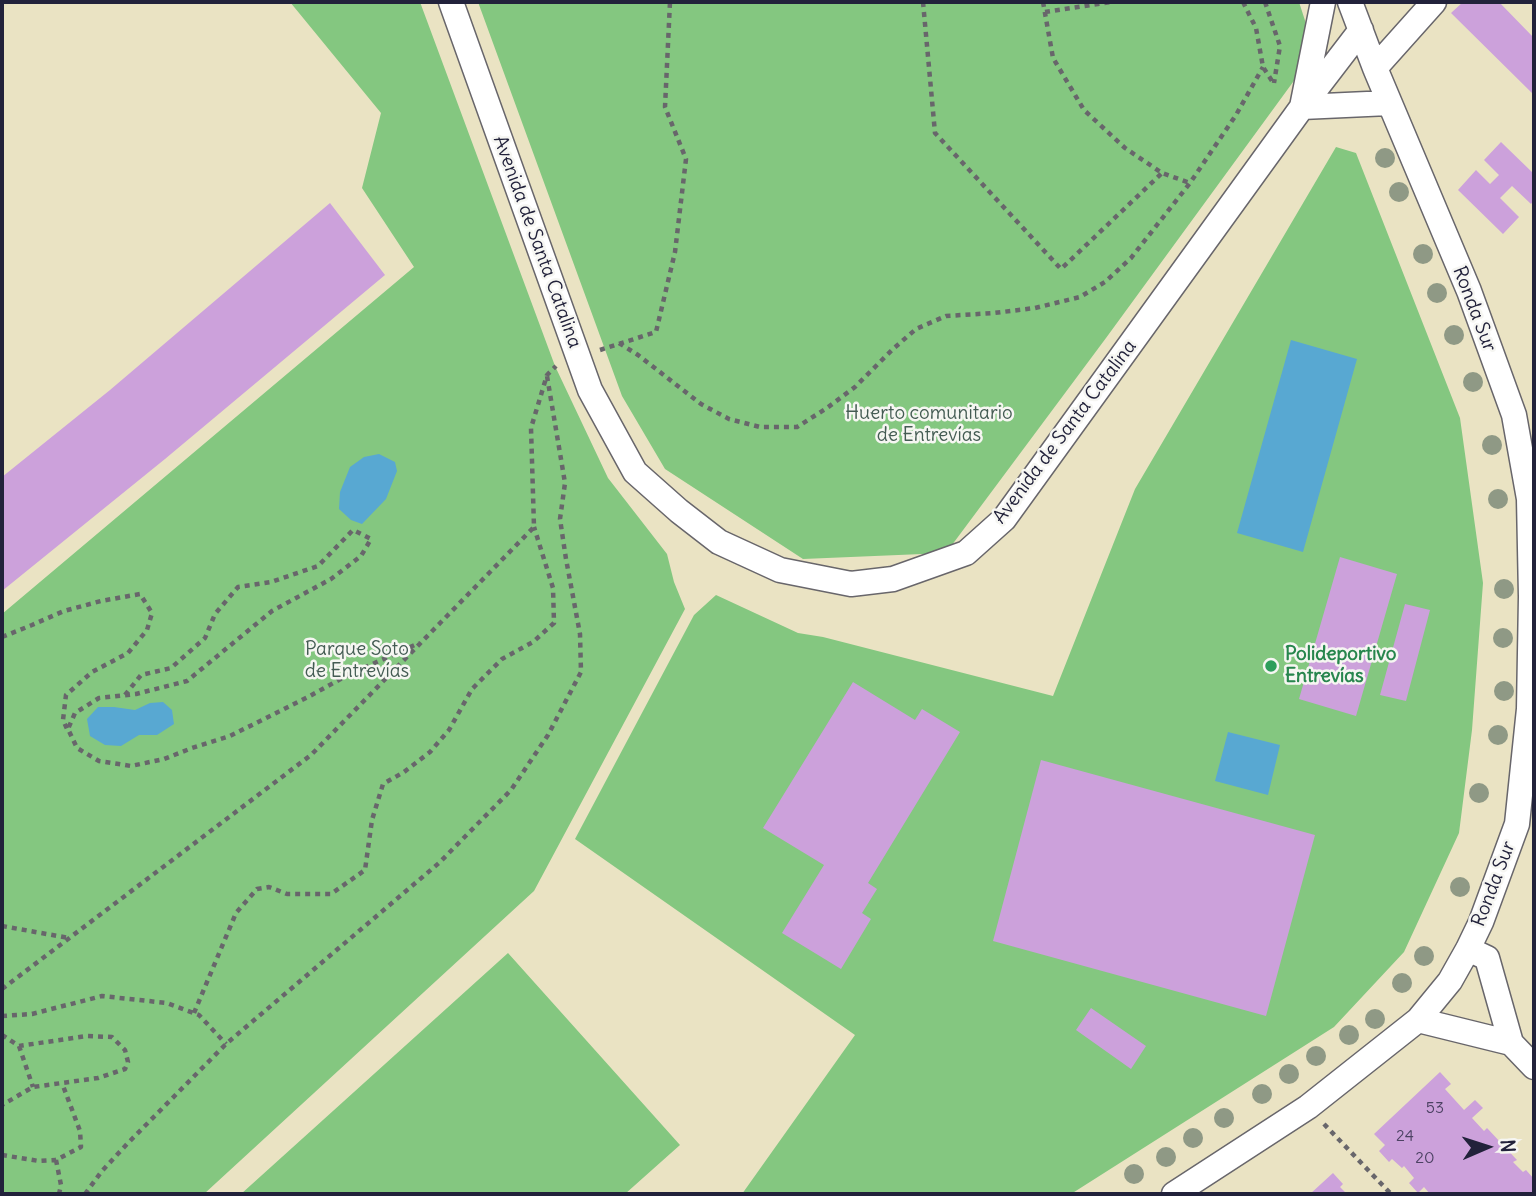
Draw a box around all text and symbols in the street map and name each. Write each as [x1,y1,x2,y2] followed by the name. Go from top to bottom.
[488,133,586,351] street label: Avenida de Santa Catalina
[1447,263,1501,355] street label: Ronda Sur
[988,336,1142,528] street label: Avenida de Santa Catalina
[845,403,1013,447] park label: Huerto comunitario de Entrevías
[305,639,409,683] park label: Parque Soto de Entrevías
[1285,644,1396,688] place label: Polideportivo Entrevías
[1263,658,1279,674] marker: Polideportivo Entrevías
[1467,838,1521,930] street label: Ronda Sur
[1426,1098,1444,1118] house number: 53
[1452,1112,1522,1182] north arrow
[1396,1126,1414,1146] house number: 24
[1496,1139,1520,1153] text: N
[1415,1148,1435,1168] house number: 20

